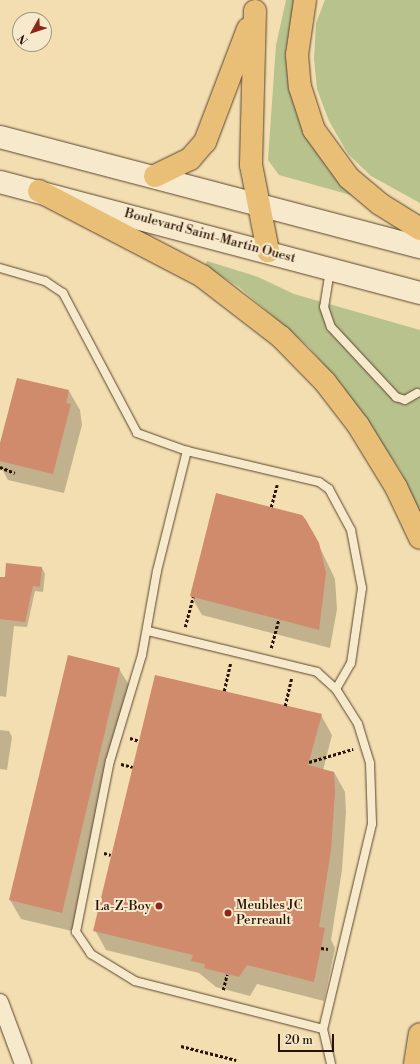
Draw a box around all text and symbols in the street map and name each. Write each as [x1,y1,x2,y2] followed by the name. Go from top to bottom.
[12,12,52,52] north arrow
[15,31,32,47] text: N
[123,206,297,266] street label: Boulevard Saint-Martin Ouest
[95,898,151,914] place label: La-Z-Boy
[236,898,303,929] place label: Meubles JC Perreault
[154,901,164,911] marker: La-Z-Boy
[223,908,233,918] marker: Meubles JC Perreault
[280,1026,336,1052] scale bar
[285,1033,313,1048] text: 20 m

